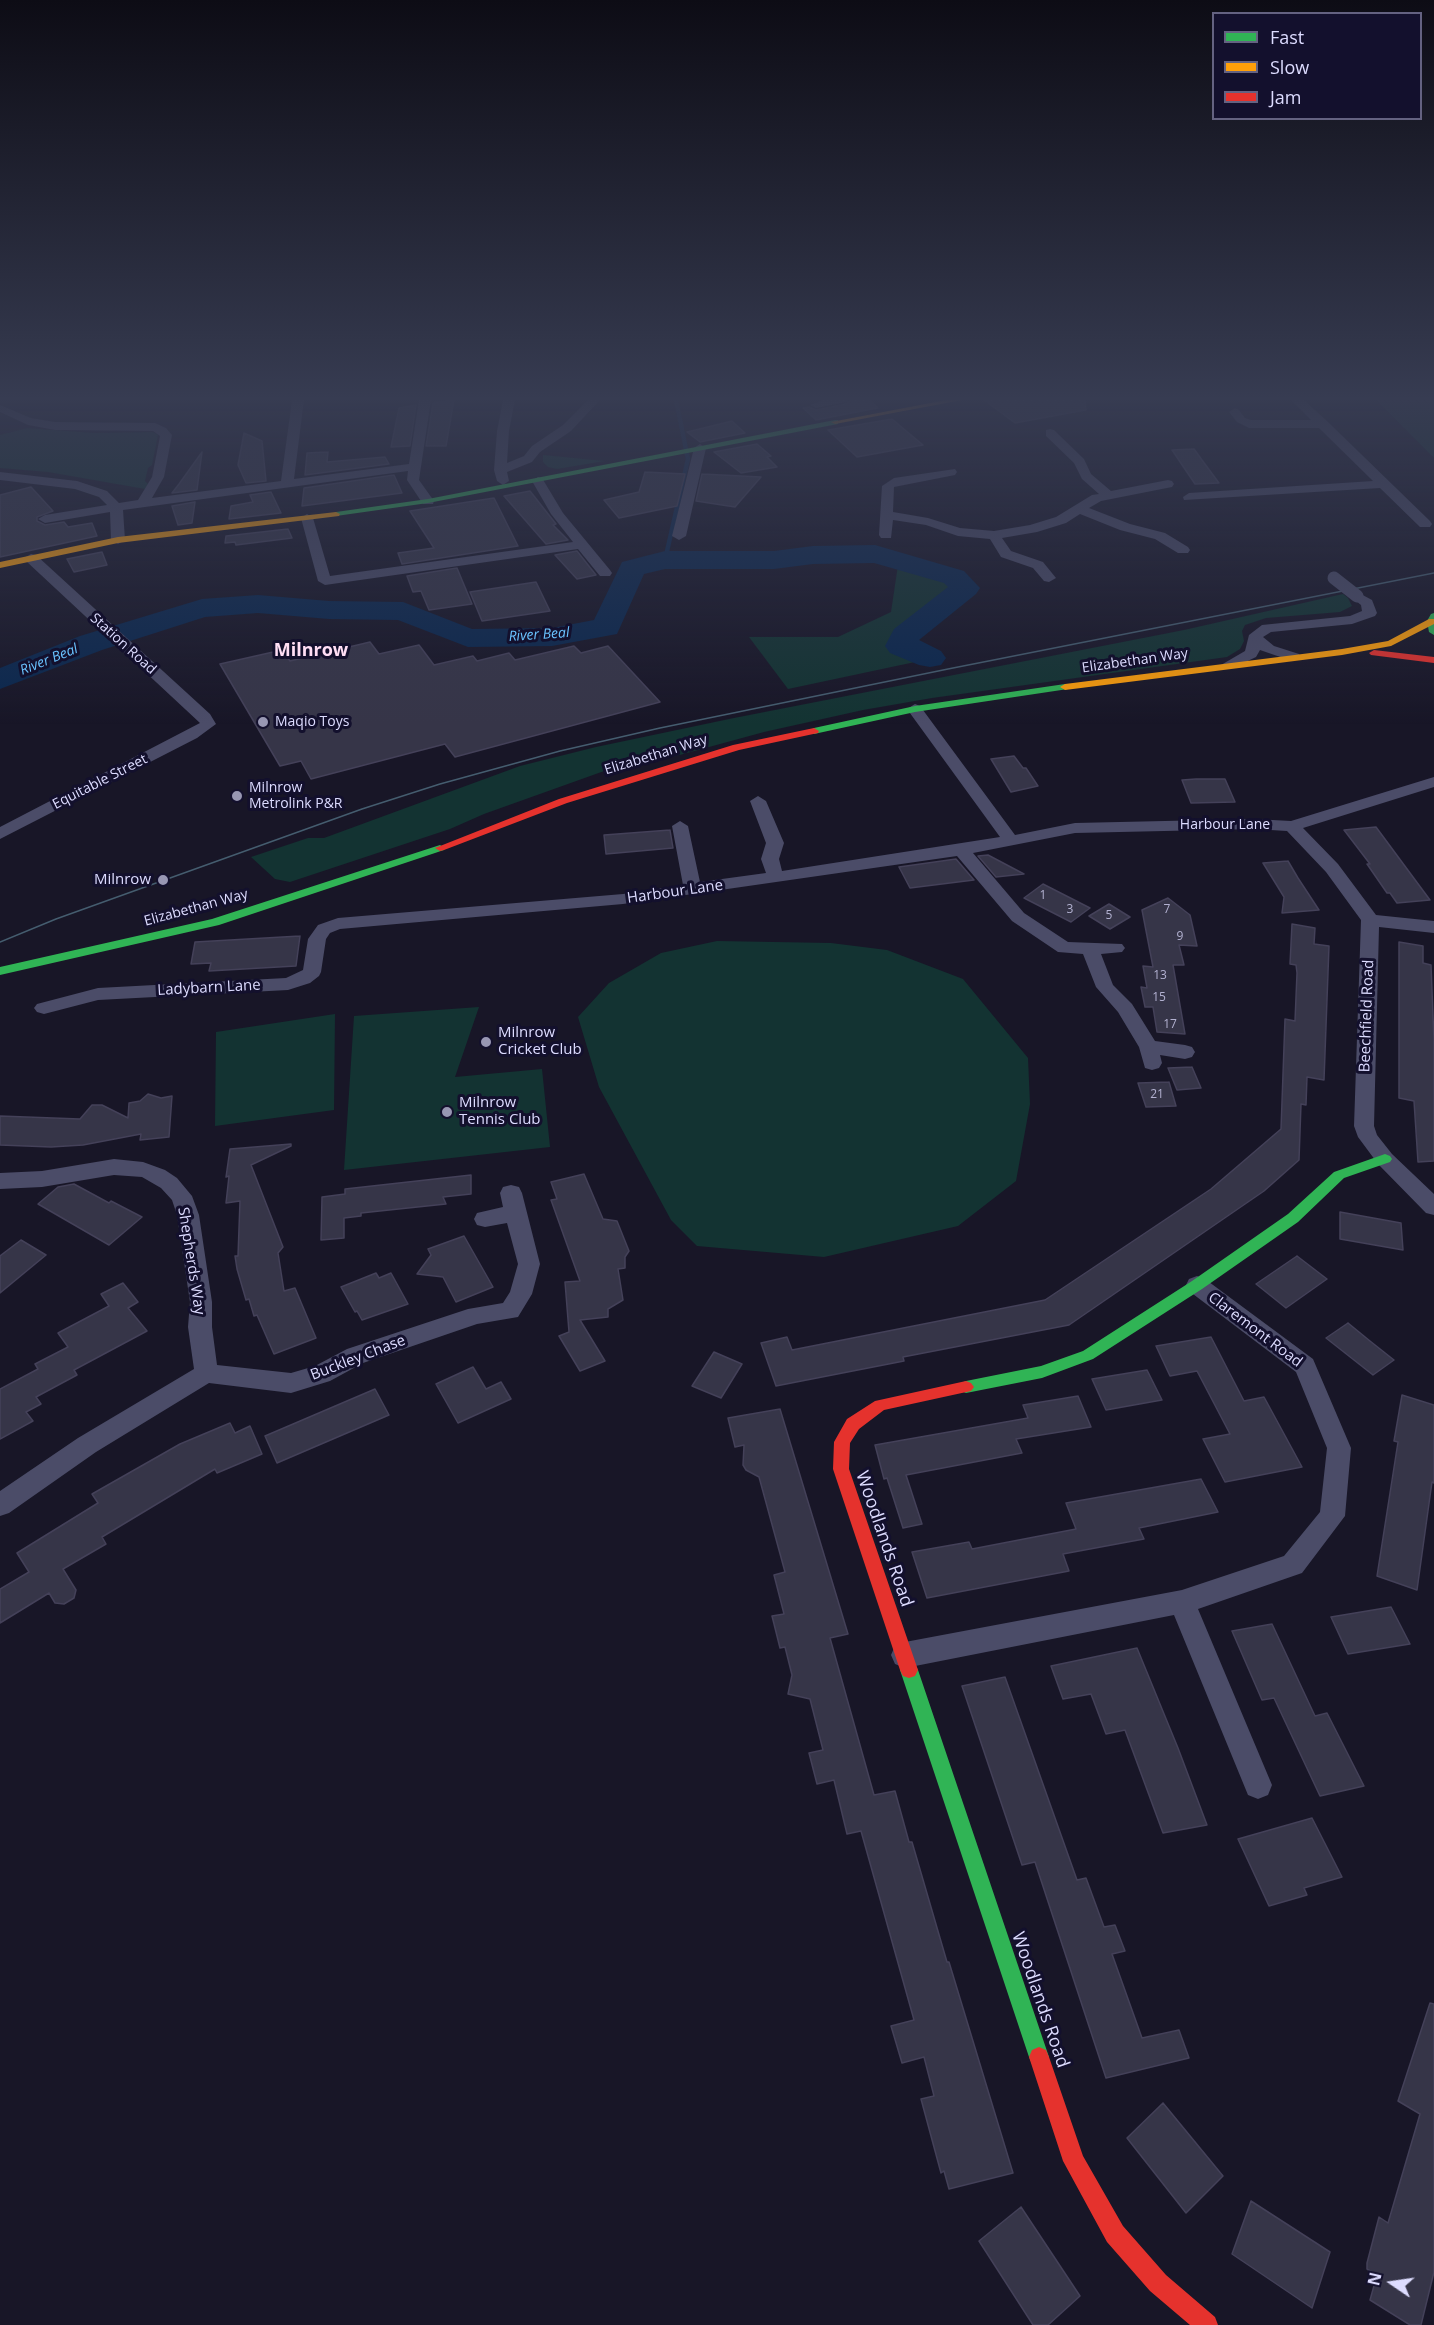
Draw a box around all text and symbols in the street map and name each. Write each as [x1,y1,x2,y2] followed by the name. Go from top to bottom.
[1212,12,1422,120] legend
[1270,25,1304,49] text: Fast
[1270,55,1309,79] text: Slow
[1270,85,1302,109] text: Jam
[87,610,159,678] street label: Station Road
[508,624,570,646] water label: River Beal
[274,640,348,662] district label: Milnrow
[18,641,80,679] water label: River Beal
[1081,645,1189,677] street label: Elizabethan Way
[275,714,349,730] place label: Maqio Toys
[256,715,270,729] marker: Maqio Toys
[602,731,710,779] street label: Elizabethan Way
[50,751,150,813] street label: Equitable Street
[249,780,342,813] place label: Milnrow Metrolink P&R
[230,789,244,803] marker: Milnrow Metrolink P&R
[1180,817,1270,833] street label: Harbour Lane
[94,871,151,889] place label: Milnrow
[156,873,170,887] marker: Milnrow
[626,876,724,908] street label: Harbour Lane
[142,886,250,930] street label: Elizabethan Way
[1040,889,1046,903] house number: 1
[1067,903,1073,917] house number: 3
[1164,903,1170,917] house number: 7
[1106,909,1112,923] house number: 5
[1177,930,1183,944] house number: 9
[1356,959,1378,1073] street label: Beechfield Road
[1153,969,1167,983] house number: 13
[157,976,261,1000] street label: Ladybarn Lane
[1152,991,1166,1005] house number: 15
[1163,1018,1177,1032] house number: 17
[498,1024,582,1059] place label: Milnrow Cricket Club
[479,1035,493,1049] marker: Milnrow Cricket Club
[1150,1088,1164,1102] house number: 21
[459,1094,541,1129] place label: Milnrow Tennis Club
[440,1105,454,1119] marker: Milnrow Tennis Club
[174,1206,208,1316] street label: Shepherds Way
[1204,1289,1306,1371] street label: Claremont Road
[308,1332,408,1384] street label: Buckley Chase
[851,1468,917,1610] street label: Woodlands Road
[1007,1929,1073,2071] street label: Woodlands Road
[1362,2253,1422,2313] north arrow
[1362,2270,1387,2288] text: N

